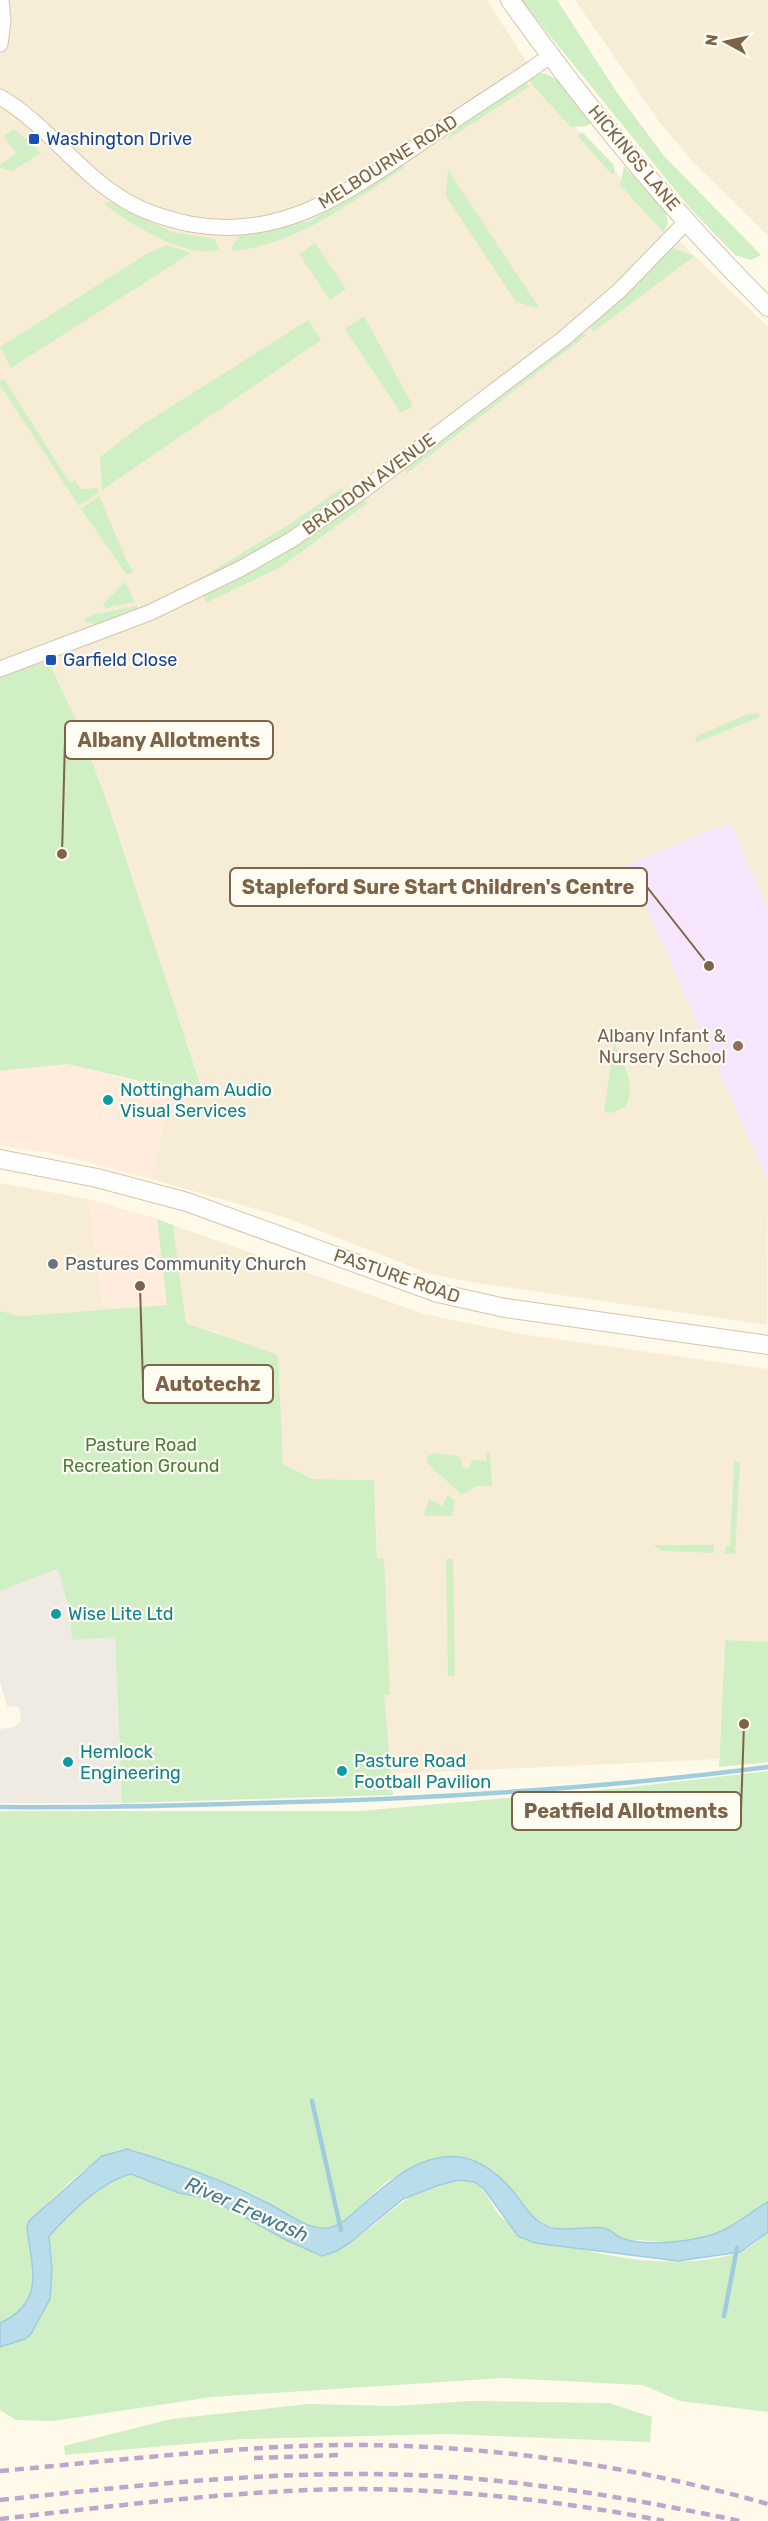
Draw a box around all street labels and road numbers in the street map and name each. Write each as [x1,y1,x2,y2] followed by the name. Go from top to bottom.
[583,101,685,215] street label: HICKINGS LANE
[314,110,462,214] street label: MELBOURNE ROAD
[298,428,440,540] street label: BRADDON AVENUE
[331,1244,463,1308] street label: PASTURE ROAD

